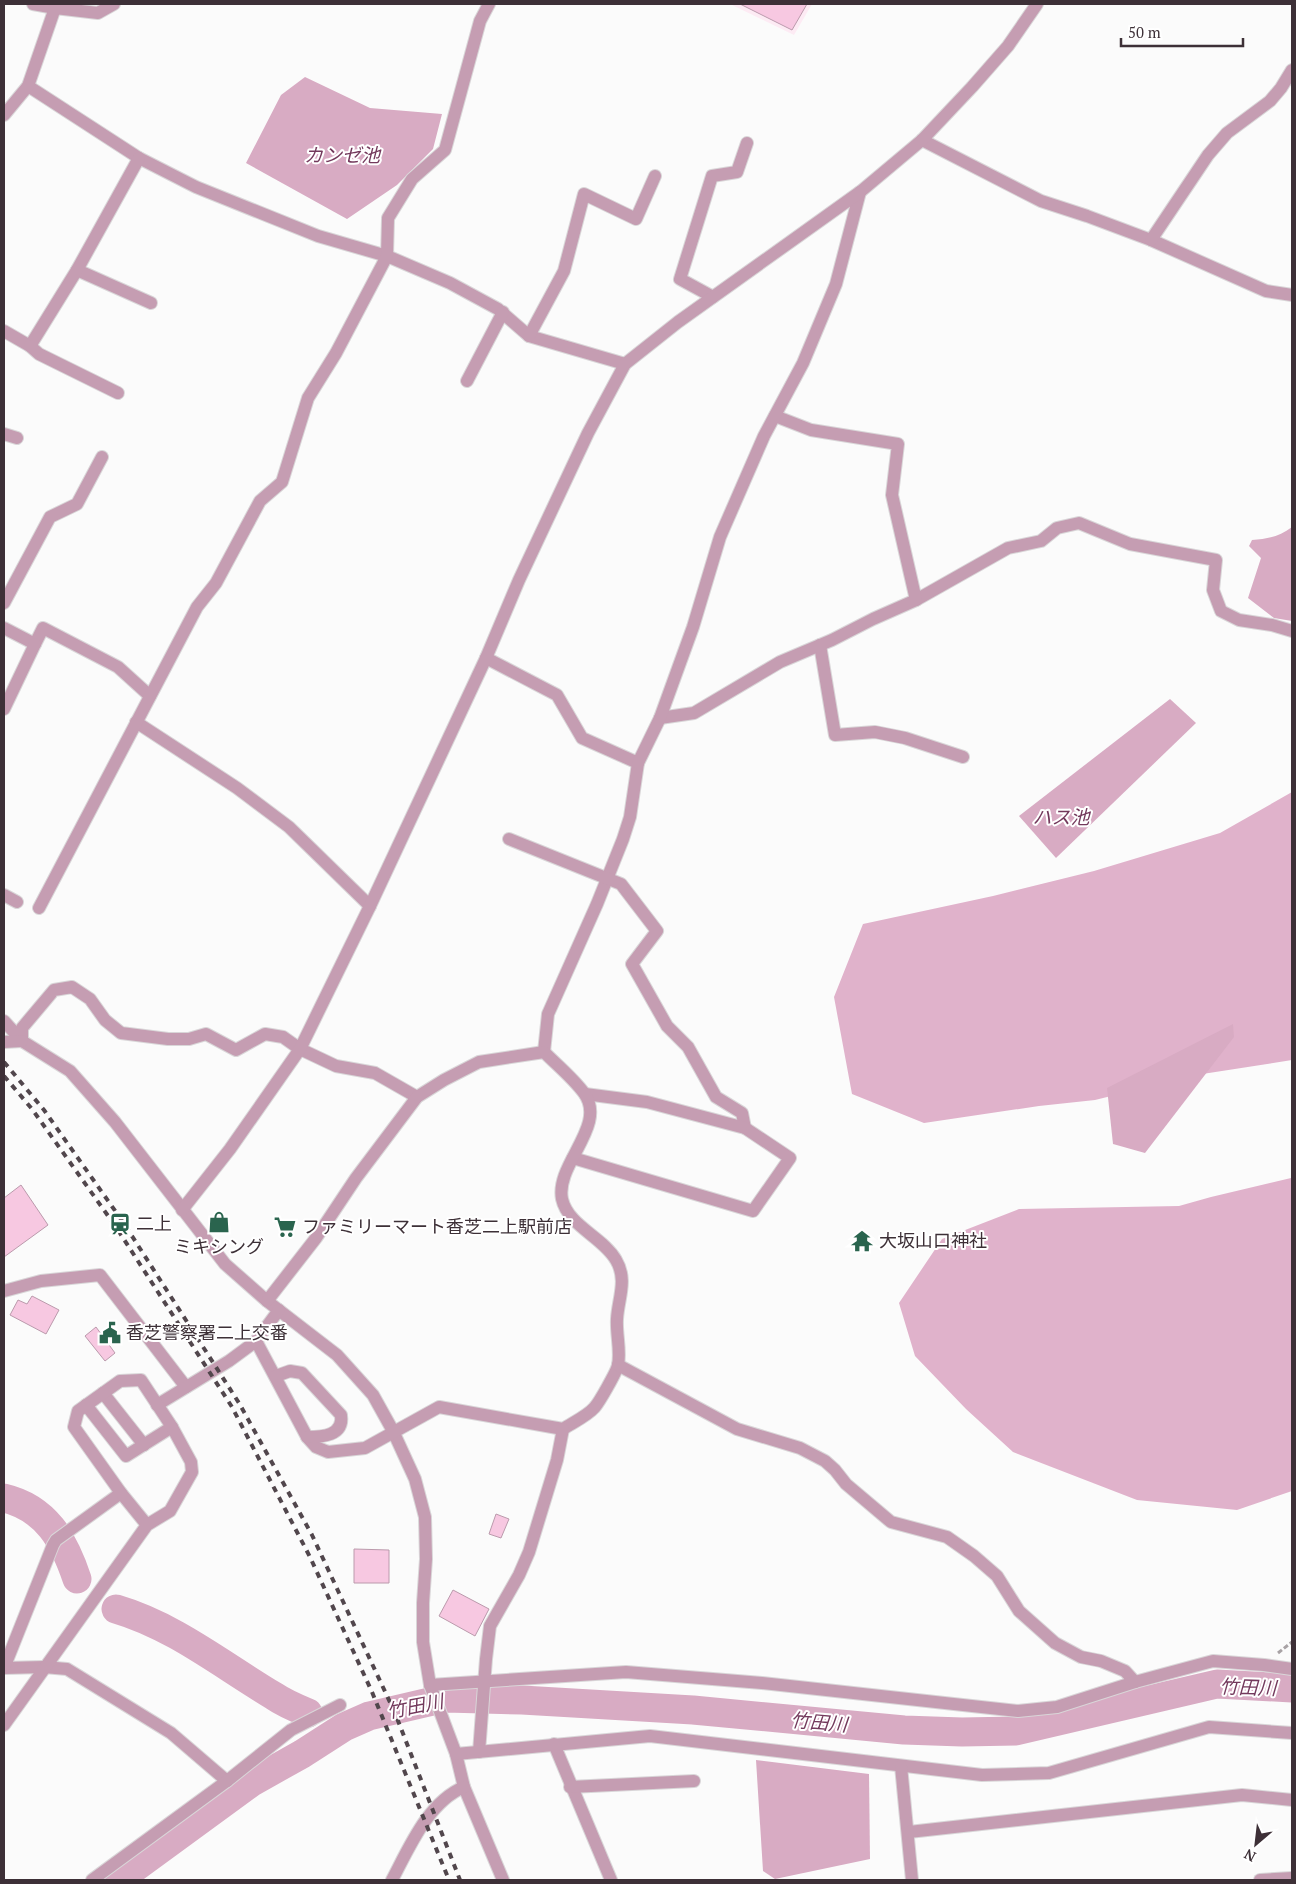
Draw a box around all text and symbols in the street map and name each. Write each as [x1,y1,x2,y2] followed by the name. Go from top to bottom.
[1121,15,1244,47] scale bar
[1128,22,1161,42] text: 50 m
[304,142,382,167] water label: カンゼ池
[1032,804,1091,829] water label: ハス池
[206,1209,232,1235] shop icon: ミキシング
[107,1211,133,1237] station icon: 二上
[136,1211,172,1235] place label: 二上
[272,1214,298,1240] supermarket icon: ファミリーマート香芝二上駅前店
[302,1214,572,1238] place label: ファミリーマート香芝二上駅前店
[849,1228,875,1254] temple icon: 大坂山口神社
[879,1228,987,1252] place label: 大坂山口神社
[174,1234,264,1258] place label: ミキシング
[97,1320,123,1346] public building icon: 香芝警察署二上交番
[126,1320,288,1344] place label: 香芝警察署二上交番
[1219,1673,1279,1700] water label: 竹田川
[385,1687,447,1723] water label: 竹田川
[790,1707,851,1737] water label: 竹田川
[1231,1819,1281,1869] north arrow
[1240,1845,1259,1867] text: N

